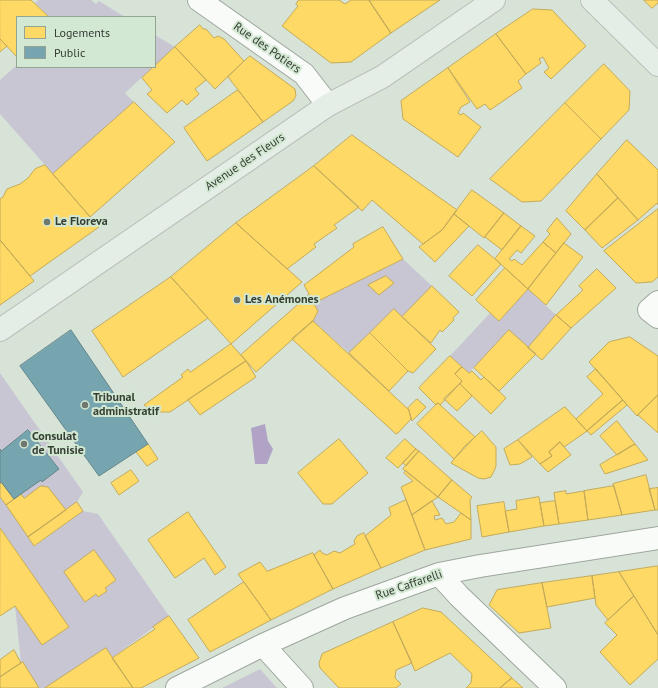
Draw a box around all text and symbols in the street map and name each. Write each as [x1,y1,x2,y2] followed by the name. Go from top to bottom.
[16,16,156,68] legend
[231,19,303,77] street label: Rue des Potiers
[54,25,110,40] text: Logements
[54,45,85,60] text: Public
[202,130,288,194] street label: Avenue des Fleurs
[55,215,108,229] place label: Le Floreva
[42,217,52,227] marker: Le Floreva
[245,293,319,307] place label: Les Anémones
[232,295,242,305] marker: Les Anémones
[93,391,159,419] place label: Tribunal administratif
[80,400,90,410] marker: Tribunal administratif
[32,430,84,458] place label: Consulat de Tunisie
[19,439,29,449] marker: Consulat de Tunisie
[374,567,444,603] street label: Rue Caffarelli

